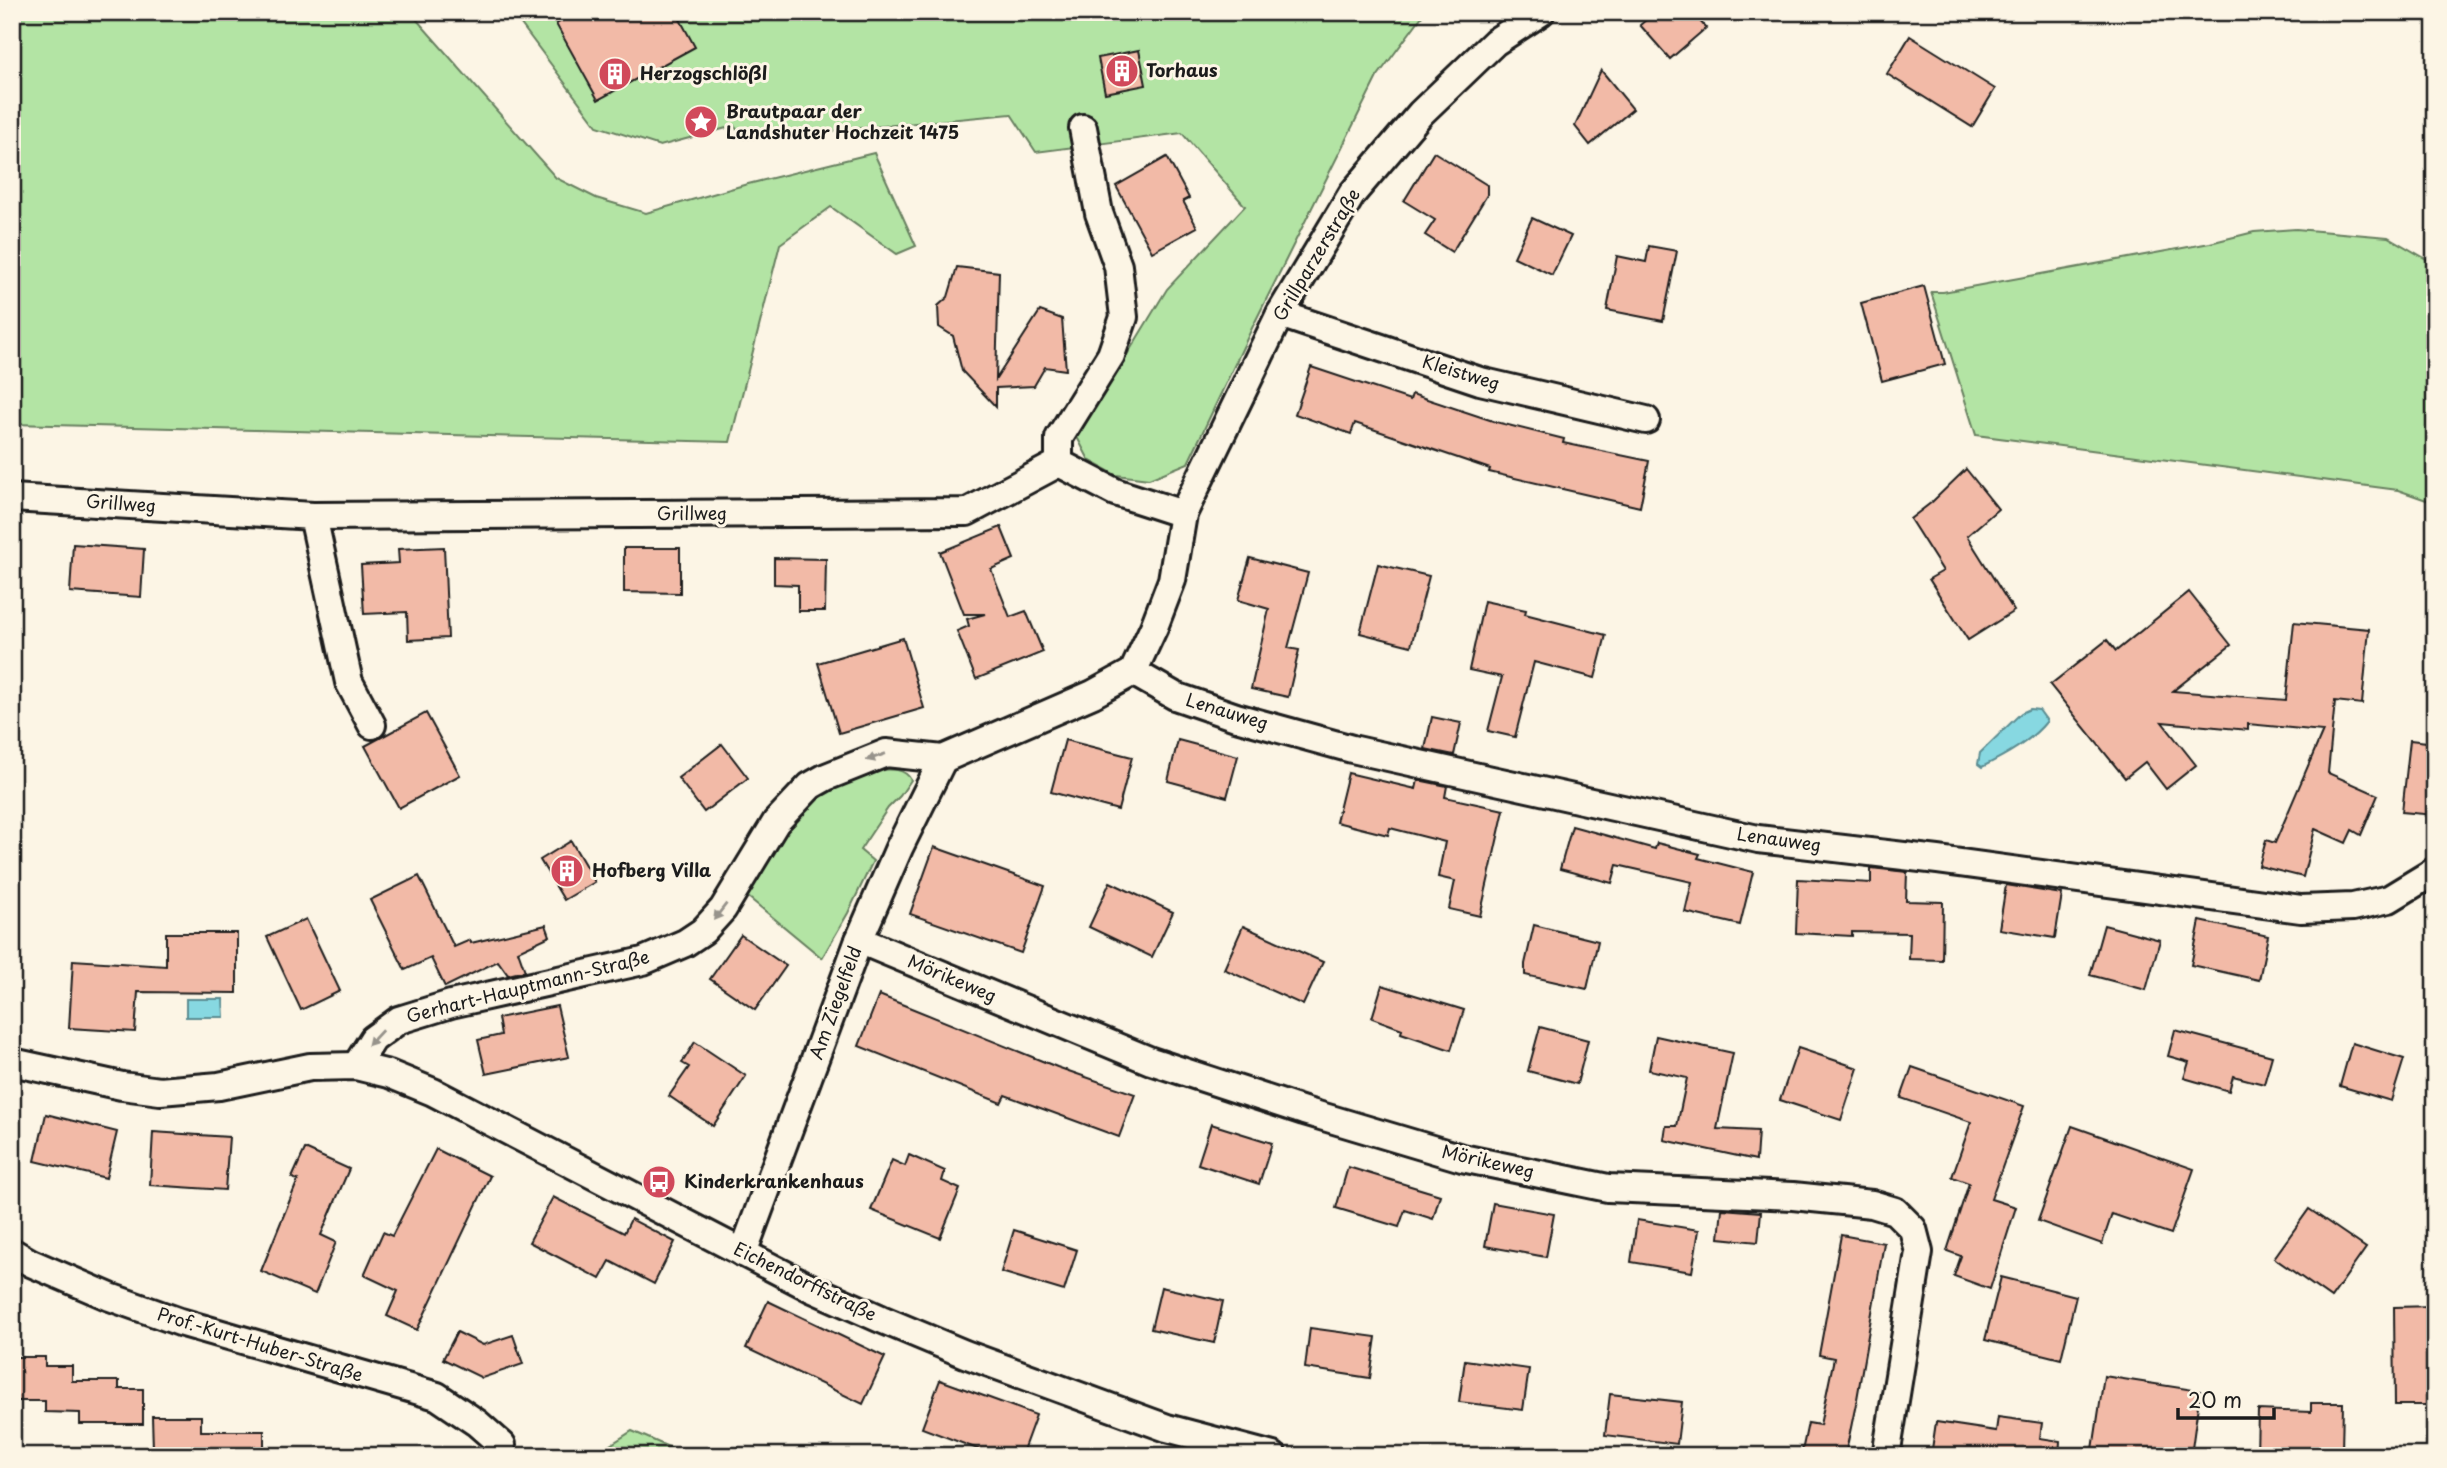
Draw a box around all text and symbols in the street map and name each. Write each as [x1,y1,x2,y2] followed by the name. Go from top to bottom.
[1103,52,1141,90] building icon: Torhaus
[596,55,634,93] building icon: Herzogschlößl
[1146,56,1218,83] place label: Torhaus
[640,59,767,86] place label: Herzogschlößl
[726,97,959,145] place label: Brautpaar der Landshuter Hochzeit 1475
[682,103,720,141] place icon: Brautpaar der Landshuter Hochzeit 1475
[1265,183,1366,326] street label: Grillparzerstraße
[1419,347,1504,396] street label: Kleistweg
[85,487,157,518] street label: Grillweg
[657,499,727,526] street label: Grillweg
[1183,685,1272,736] street label: Lenauweg
[865,752,886,763] one-way arrow
[1735,819,1823,858] street label: Lenauweg
[548,852,586,890] building icon: Hofberg Villa
[592,856,711,883] place label: Hofberg Villa
[712,902,727,920] one-way arrow
[403,942,652,1029] street label: Gerhart-Hauptmann-Straße
[802,942,868,1063] street label: Am Ziegelfeld
[904,947,1001,1008] street label: Mörikeweg
[368,1029,384,1046] one-way arrow
[1439,1137,1537,1184] street label: Mörikeweg
[640,1163,678,1201] bus stop icon: Kinderkrankenhaus
[684,1167,864,1194] place label: Kinderkrankenhaus
[730,1234,882,1327] street label: Eichendorffstraße
[154,1299,367,1388] street label: Prof.-Kurt-Huber-Straße
[2178,1377,2274,1421] scale bar
[2188,1383,2242,1415] text: 20 m

